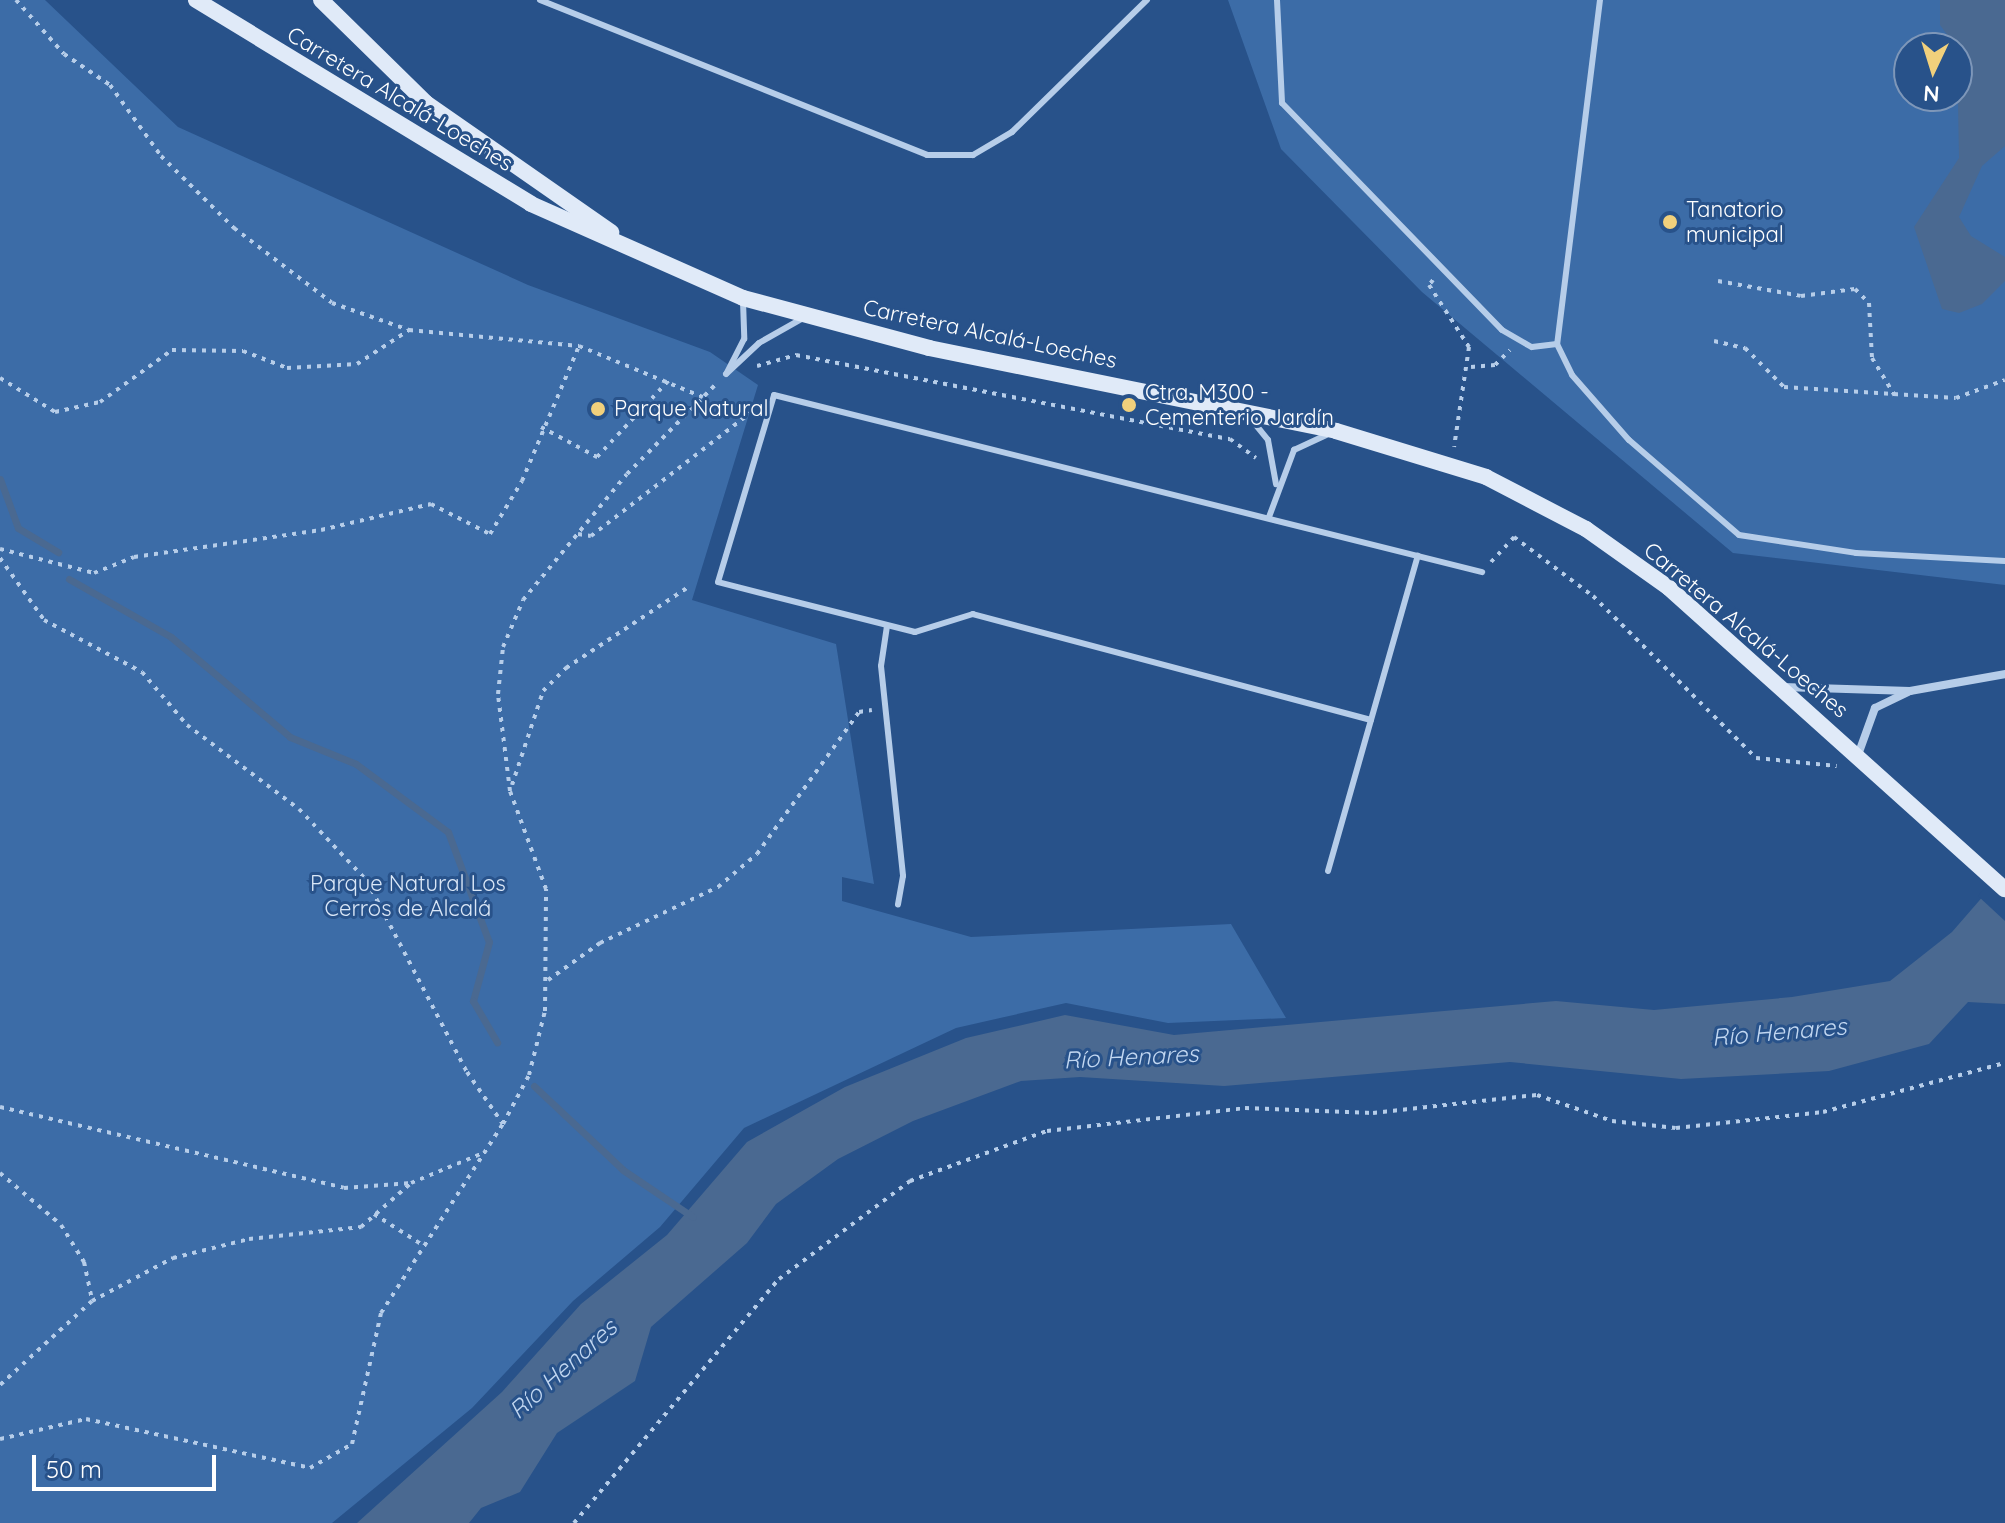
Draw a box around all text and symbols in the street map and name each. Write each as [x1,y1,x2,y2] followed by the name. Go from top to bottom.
[282,21,518,177] street label: Carretera Alcalá-Loeches
[1893,32,1973,112] north arrow
[1922,79,1941,108] text: N
[1686,196,1784,248] place label: Tanatorio municipal
[1661,213,1679,231] marker: Tanatorio municipal
[861,294,1119,374] street label: Carretera Alcalá-Loeches
[1145,379,1334,430] place label: Ctra. M300 - Cementerio Jardín
[614,396,769,422] place label: Parque Natural
[1120,396,1138,414] marker: Ctra. M300 - Cementerio Jardín
[589,400,607,418] marker: Parque Natural
[1638,537,1854,723] street label: Carretera Alcalá-Loeches
[310,870,506,922] park label: Parque Natural Los Cerros de Alcalá
[1710,1012,1848,1052] water label: Río Henares
[1063,1039,1199,1075] water label: Río Henares
[503,1313,623,1425] water label: Río Henares
[36,1439,220,1489] scale bar
[46,1454,102,1484] text: 50 m

